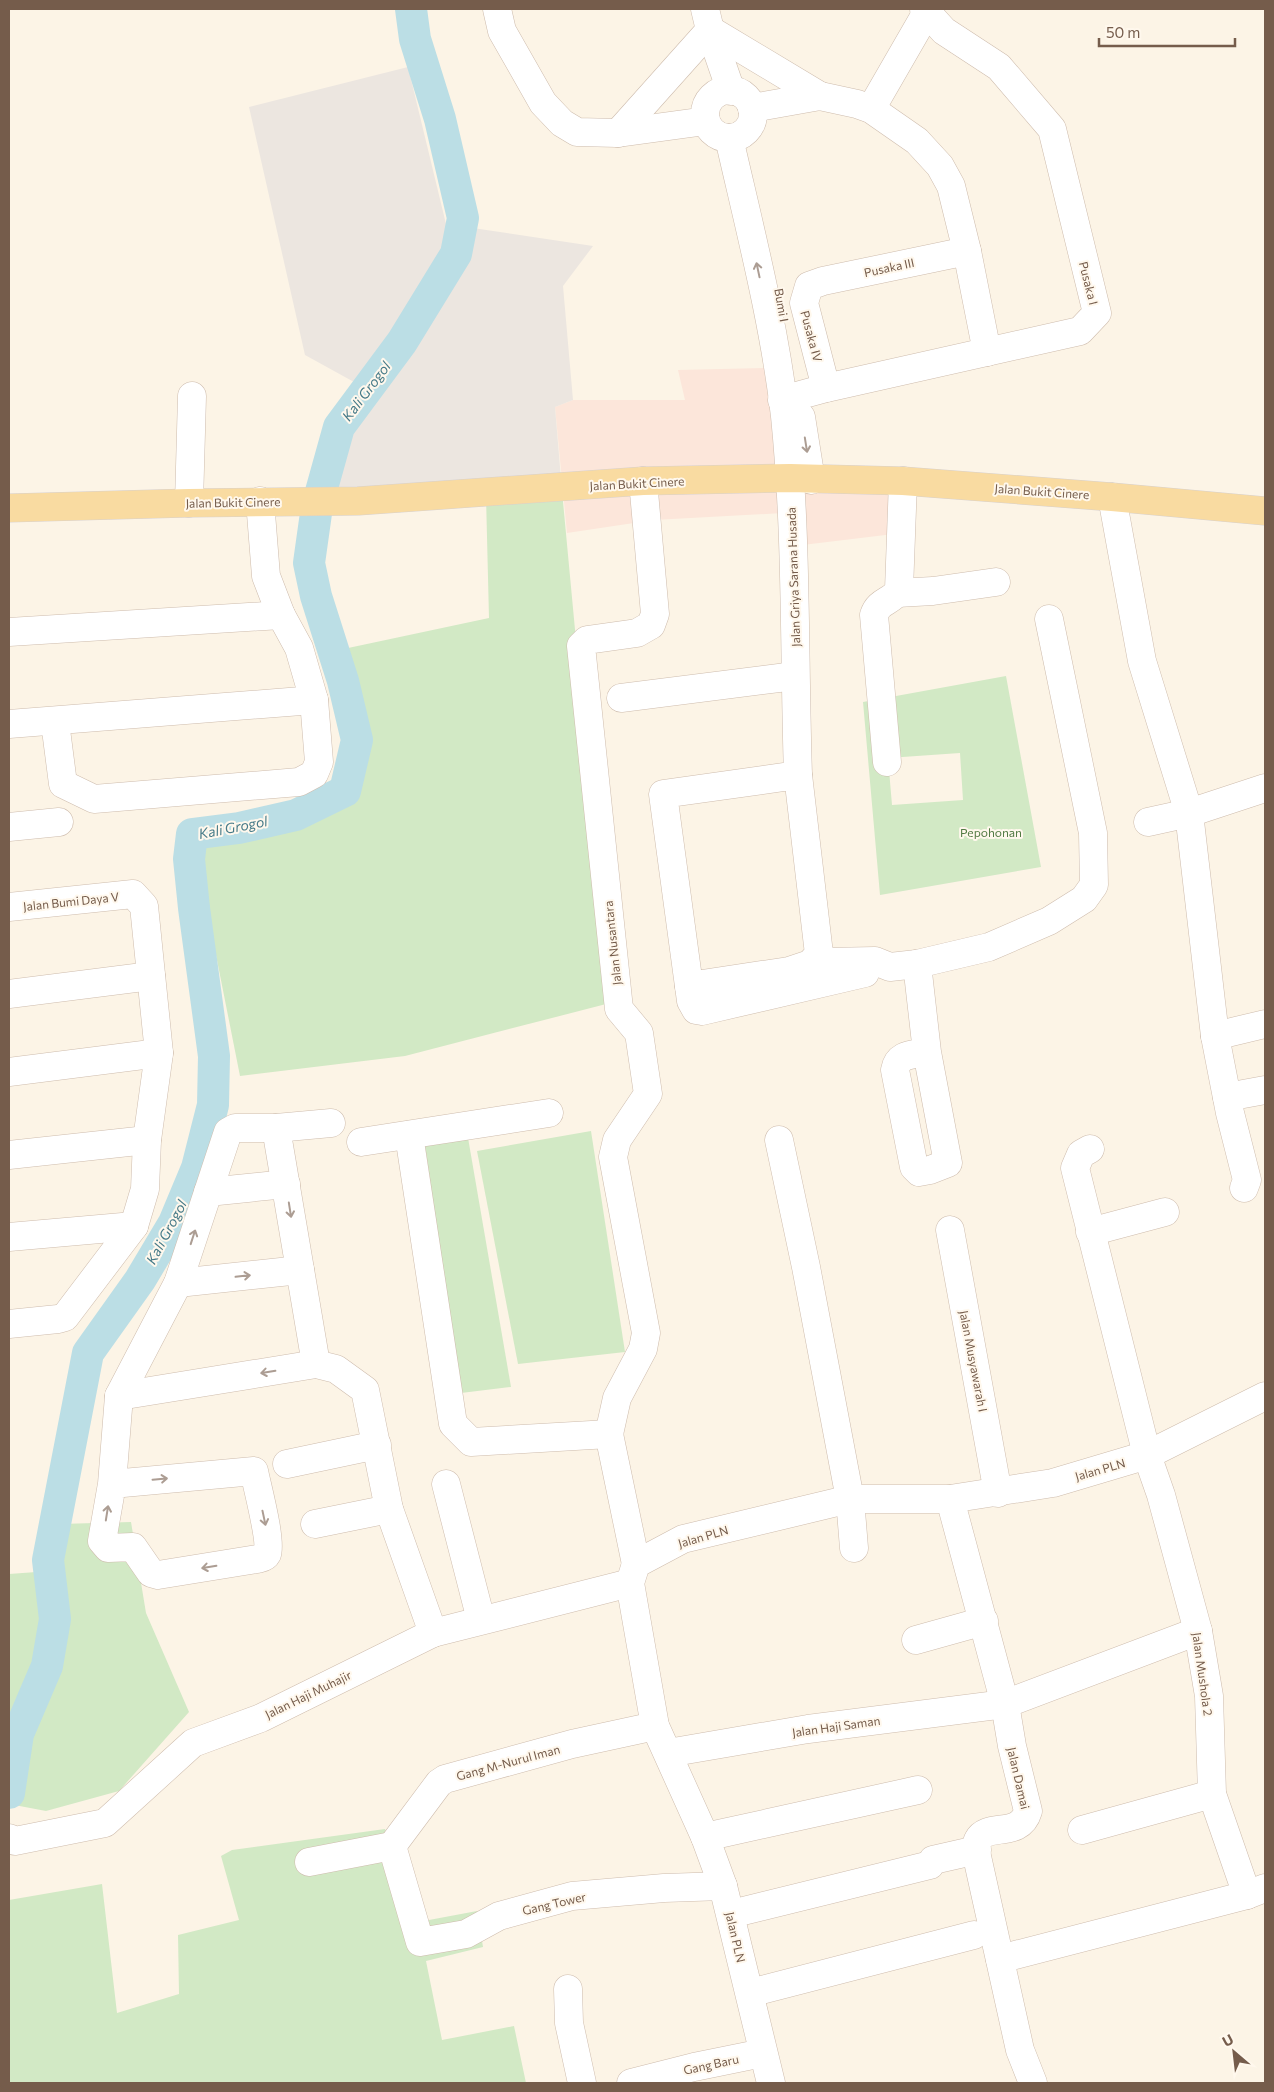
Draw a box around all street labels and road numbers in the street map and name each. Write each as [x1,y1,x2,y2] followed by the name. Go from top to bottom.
[863,255,915,279] street label: Pusaka III
[1077,260,1101,306] street label: Pusaka I
[772,287,792,323] street label: Bumi I
[798,309,826,363] street label: Pusaka IV
[589,474,685,493] street label: Jalan Bukit Cinere
[994,481,1090,502] street label: Jalan Bukit Cinere
[185,494,281,511] street label: Jalan Bukit Cinere
[784,507,803,647] street label: Jalan Griya Sarana Husada
[22,889,120,914] street label: Jalan Bumi Daya V
[601,900,624,986] street label: Jalan Nusantara
[956,1309,991,1413] street label: Jalan Musyawarah I
[1073,1455,1127,1484] street label: Jalan PLN
[676,1522,730,1551] street label: Jalan PLN
[1189,1631,1216,1717] street label: Jalan Mushola 2
[263,1667,354,1722] street label: Jalan Haji Muhajir
[791,1713,881,1740] street label: Jalan Haji Saman
[455,1741,561,1783] street label: Gang M-Nurul Iman
[1004,1746,1033,1811] street label: Jalan Damai
[521,1889,587,1917] street label: Gang Tower
[722,1910,749,1964] street label: Jalan PLN
[682,2051,740,2077] street label: Gang Baru

